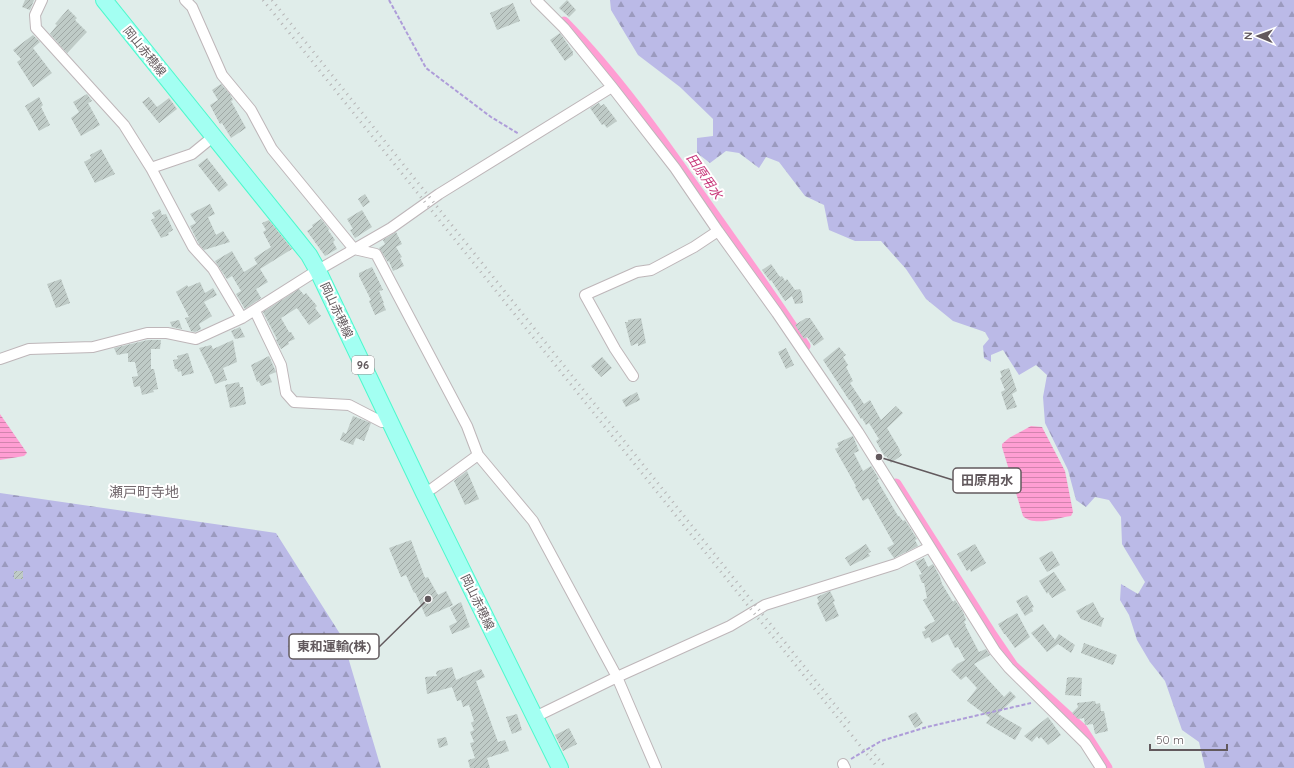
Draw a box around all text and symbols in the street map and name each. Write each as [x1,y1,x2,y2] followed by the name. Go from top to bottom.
[1238,16,1278,56] north arrow
[120,23,170,79] street label: 岡山赤穂線
[1241,32,1255,40] text: N
[684,150,728,204] water label: 田原用水
[318,280,356,340] street label: 岡山赤穂線
[352,356,374,374] road number: 96
[953,468,1021,493] callout: 田原用水
[961,472,1013,488] text: 田原用水
[109,483,179,501] district label: 瀬戸町寺地
[458,572,498,632] street label: 岡山赤穂線
[289,634,379,659] callout: 東和運輸(株)
[297,638,371,654] text: 東和運輸(株)
[1150,726,1227,752] scale bar
[1156,732,1184,747] text: 50 m

